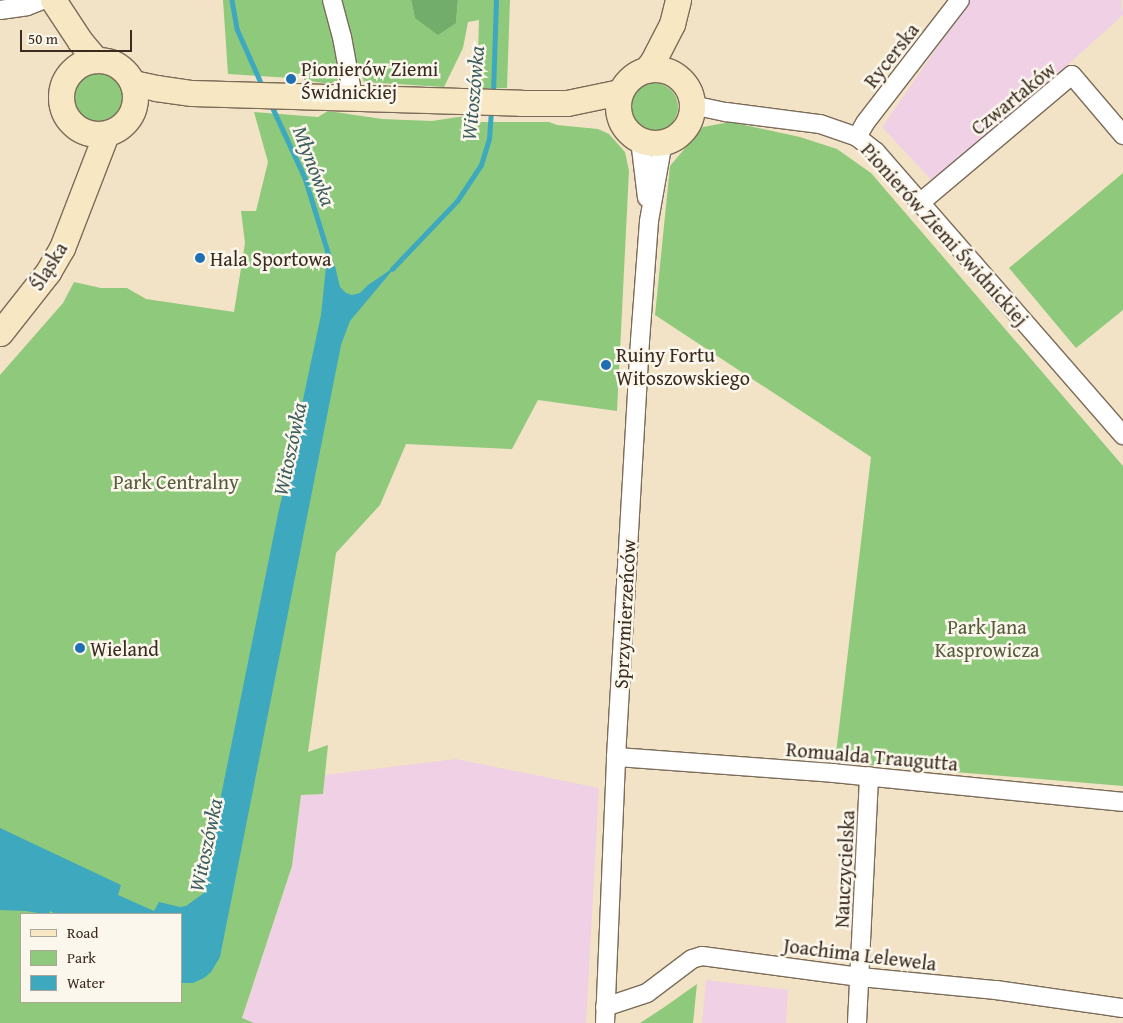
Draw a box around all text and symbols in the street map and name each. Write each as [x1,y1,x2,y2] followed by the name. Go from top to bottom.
[858,18,924,92] street label: Rycerska
[22,20,135,52] scale bar
[28,28,58,49] text: 50 m
[456,45,490,141] water label: Witoszówka
[301,56,438,103] place label: Pionierów Ziemi Świdnickiej
[966,56,1060,140] street label: Czwartaków
[285,73,297,85] marker: Pionierów Ziemi Świdnickiej
[287,123,341,209] water label: Młynówka
[856,138,1034,330] street label: Pionierów Ziemi Świdnickiej
[24,237,72,295] street label: Śląska
[210,246,332,270] place label: Hala Sportowa
[194,252,206,264] marker: Hala Sportowa
[616,342,750,389] place label: Ruiny Fortu Witoszowskiego
[600,359,612,371] marker: Ruiny Fortu Witoszowskiego
[268,400,312,498] water label: Witoszówka
[113,469,239,493] park label: Park Centralny
[608,539,640,689] street label: Sprzymierzeńców
[935,614,1039,661] park label: Park Jana Kasprowicza
[90,636,159,660] place label: Wieland
[74,642,86,654] marker: Wieland
[785,737,959,775] street label: Romualda Traugutta
[184,796,228,894] water label: Witoszówka
[829,809,859,929] street label: Nauczycielska
[20,913,182,1003] legend
[67,922,98,943] text: Road
[782,933,938,975] street label: Joachima Lelewela
[67,947,96,968] text: Park
[67,972,105,993] text: Water

